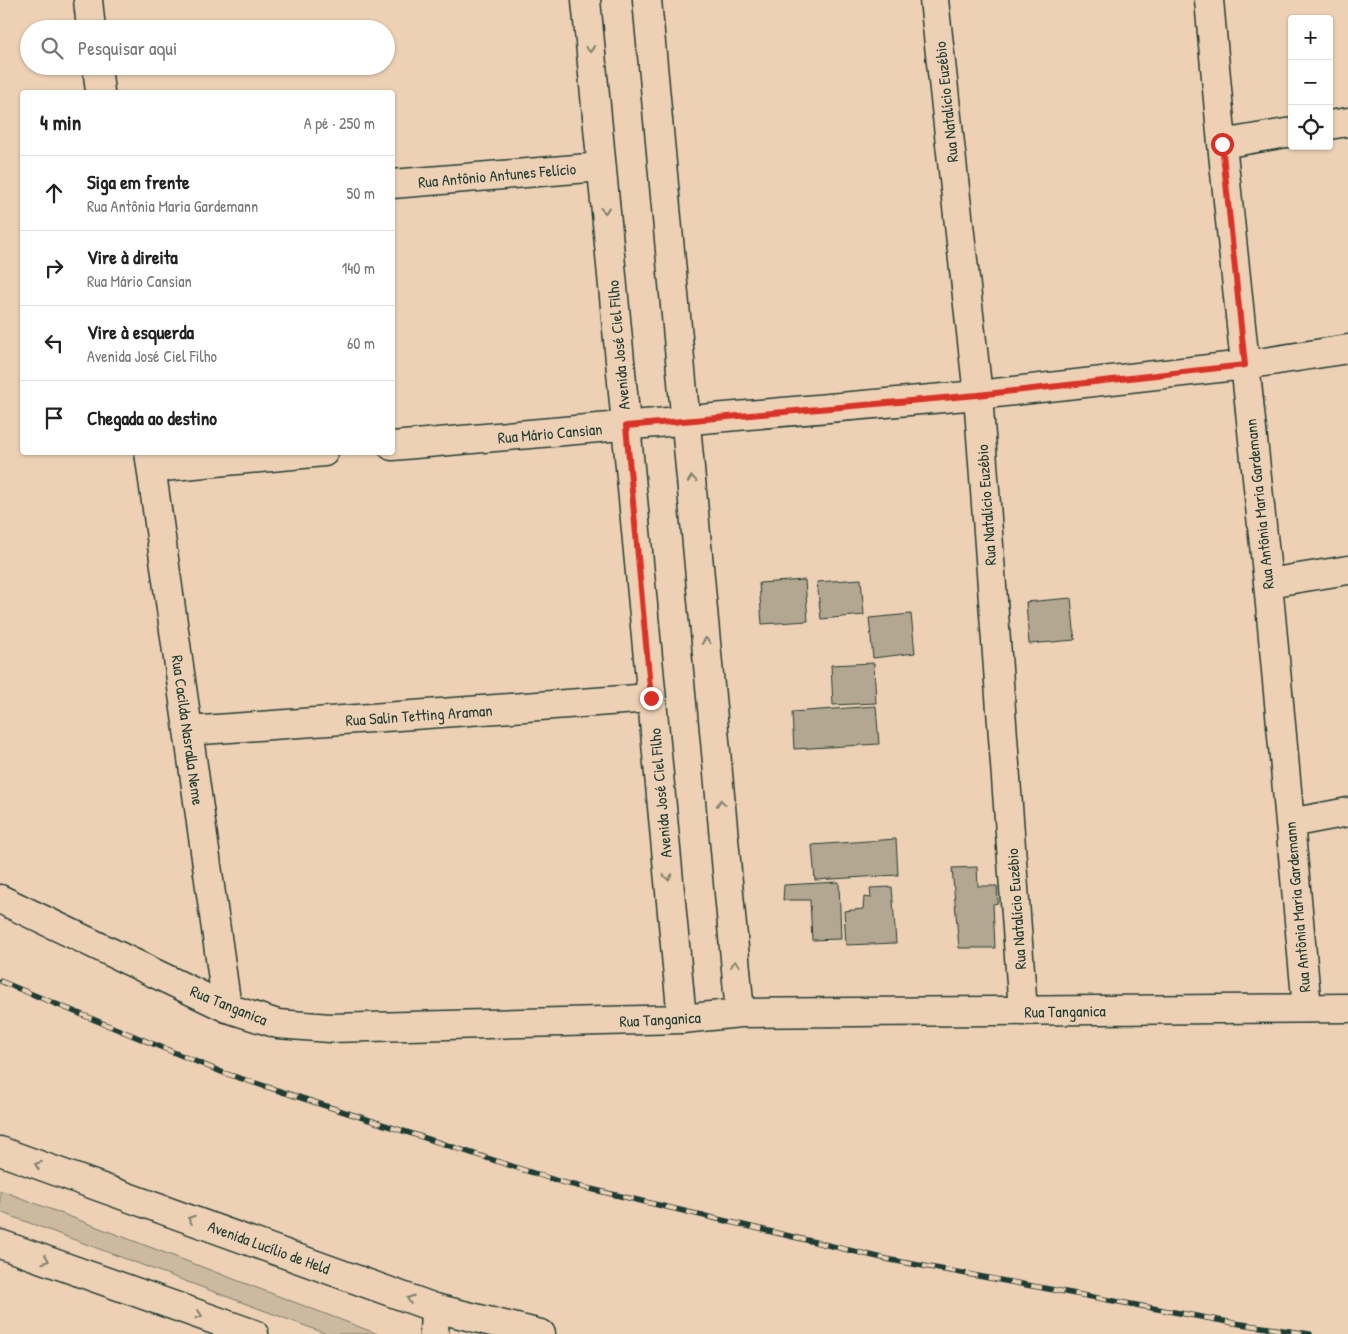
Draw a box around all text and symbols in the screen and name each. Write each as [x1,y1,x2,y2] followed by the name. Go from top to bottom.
[1288,15,1333,150] map controls
[1288,15,1333,60] button: +
[20,20,395,75] search box
[38,34,66,62] icon: search
[78,35,177,61] text: Pesquisar aqui
[929,40,963,163] street label: Rua Natalício Euzébio
[584,45,595,53] one-way arrow
[1288,60,1333,105] button: −
[1288,105,1333,150] button: locate
[40,108,81,137] text: 4 min
[304,112,375,134] text: A pé · 250 m
[1211,133,1234,156] route start
[417,157,577,193] street label: Rua Antônio Antunes Felício
[87,169,190,195] text: Siga em frente
[40,179,68,207] icon: ahead
[347,182,375,204] text: 50 m
[87,195,258,217] text: Rua Antônia Maria Gardemann
[600,207,611,215] one-way arrow
[87,244,178,270] text: Vire à direita
[40,254,68,282] icon: right
[341,257,375,279] text: 140 m
[87,270,192,292] text: Rua Mário Cansian
[601,279,635,411] street label: Avenida José Ciel Filho
[87,319,194,345] text: Vire à esquerda
[40,329,68,357] icon: left
[347,332,375,354] text: 60 m
[87,345,217,367] text: Avenida José Ciel Filho
[40,404,68,432] icon: arrive
[87,405,217,431] text: Chegada ao destino
[497,417,603,449] street label: Rua Mário Cansian
[1239,418,1279,590] street label: Rua Antônia Maria Gardemann
[971,443,1001,566] street label: Rua Natalício Euzébio
[687,475,698,483] one-way arrow
[701,636,712,644] one-way arrow
[167,654,210,807] street label: Rua Cacilda Nasralla Neme
[640,687,663,710] route end
[345,699,493,731] street label: Rua Salin Tetting Araman
[643,727,677,859] street label: Avenida José Ciel Filho
[716,798,727,806] one-way arrow
[1279,821,1315,993] street label: Rua Antônia Maria Gardemann
[1001,847,1031,970] street label: Rua Natalício Euzébio
[662,874,673,882] one-way arrow
[730,960,741,968] one-way arrow
[187,980,271,1030] street label: Rua Tanganica
[1024,999,1106,1023] street label: Rua Tanganica
[619,1006,701,1032] street label: Rua Tanganica
[34,1161,43,1171] one-way arrow
[187,1215,196,1225] one-way arrow
[205,1215,333,1279] street label: Avenida Lucílio de Held
[41,1254,50,1264] one-way arrow
[406,1295,414,1305] one-way arrow
[194,1309,203,1319] one-way arrow

